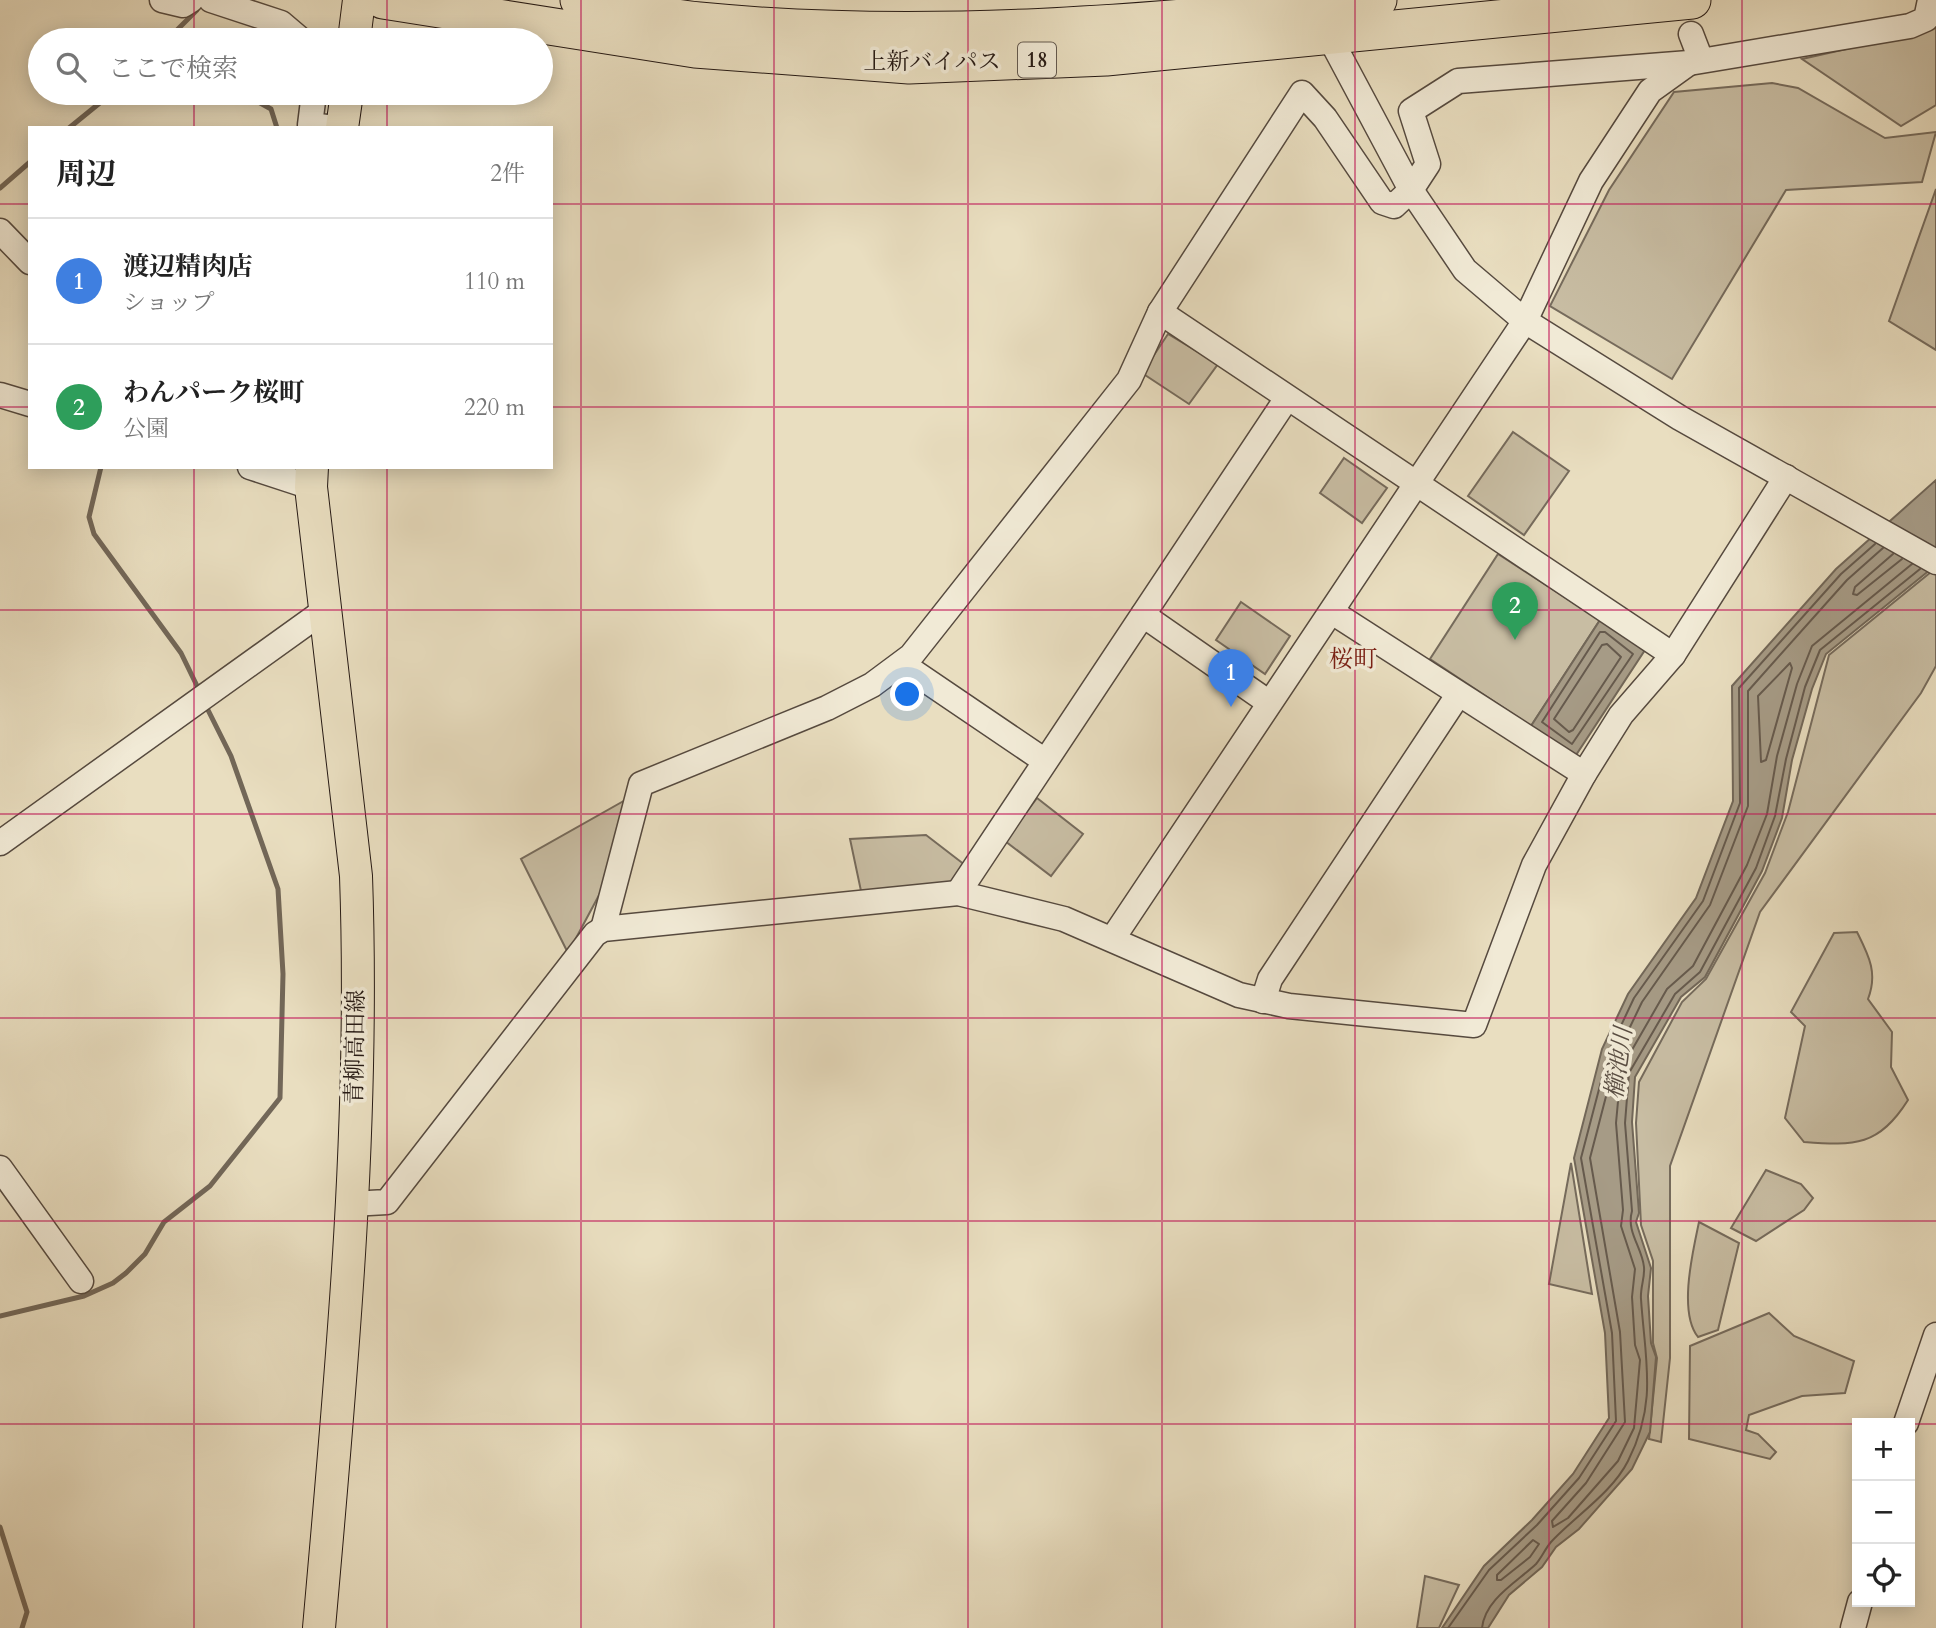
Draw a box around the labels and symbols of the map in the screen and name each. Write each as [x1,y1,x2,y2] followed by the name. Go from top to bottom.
[1018,42,1056,78] road number: 18
[863,46,1001,77] street label: 上新バイパス
[1492,582,1538,640] pin: 2
[1329,643,1377,676] district label: 桜町
[1208,649,1254,707] pin: 1
[890,677,924,711] your location
[338,989,372,1105] street label: 青柳高田線
[1598,1022,1641,1101] water label: 櫛池川

